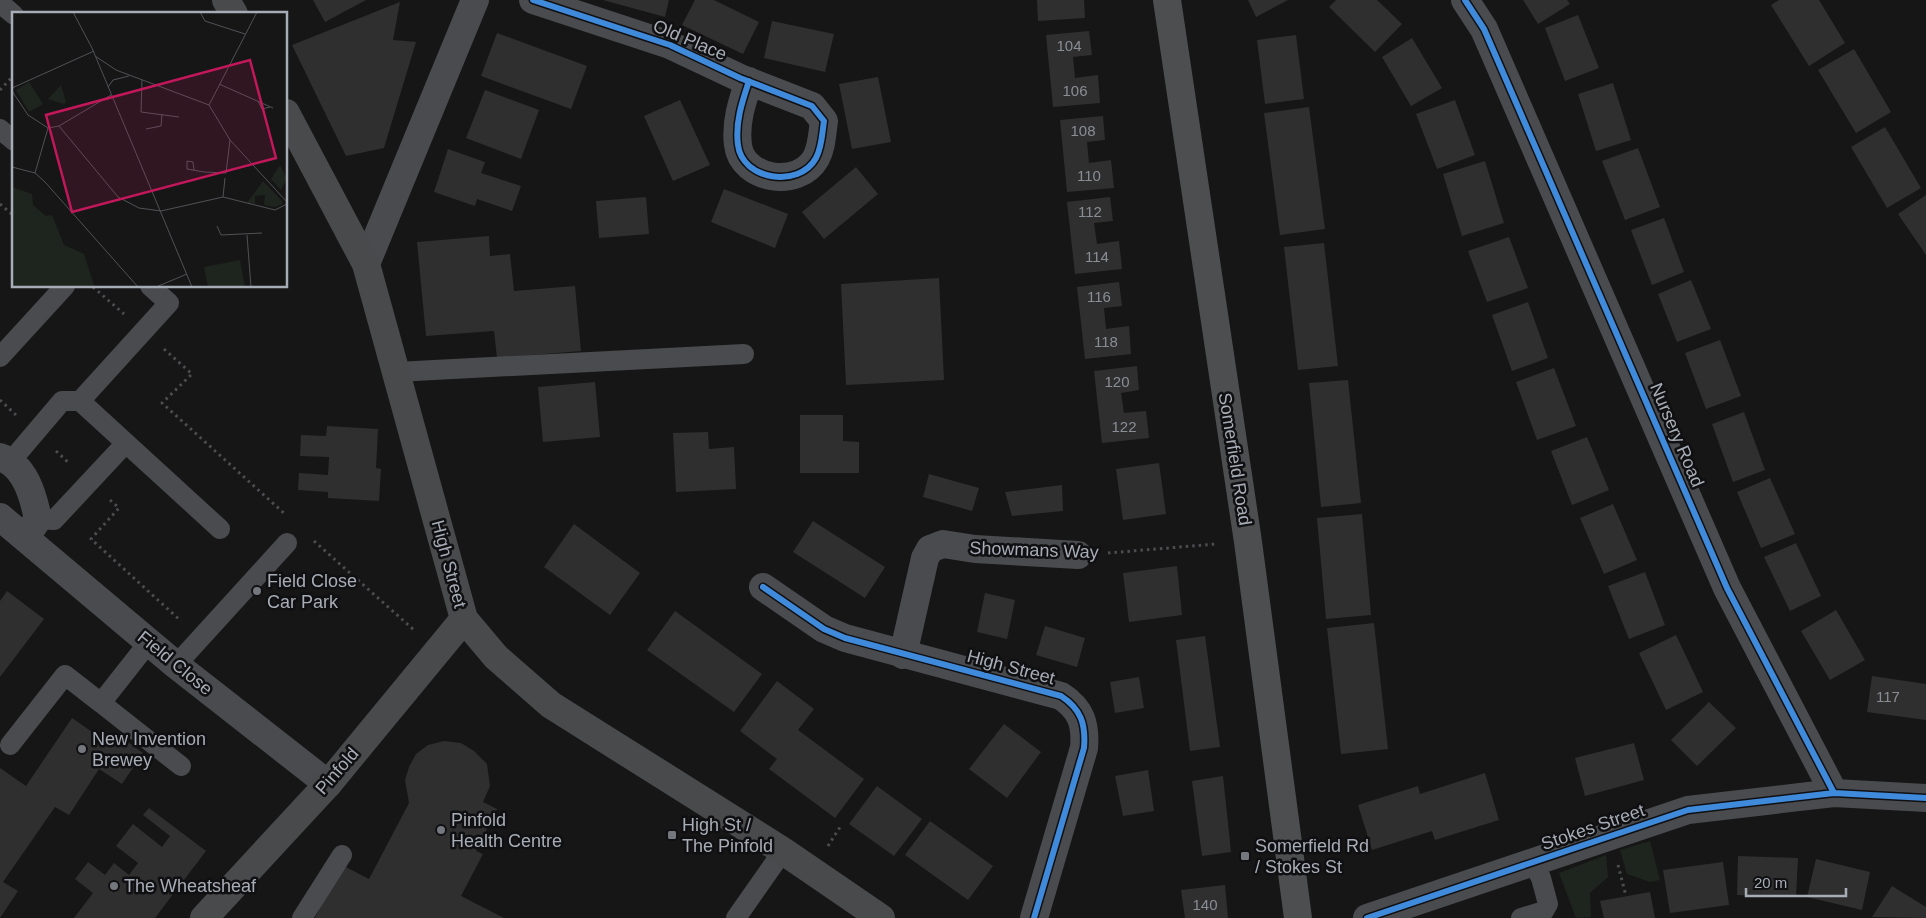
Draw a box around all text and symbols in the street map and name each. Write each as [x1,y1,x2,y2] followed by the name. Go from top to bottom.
[12,12,288,288] inset map
[650,16,730,64] street label: Old Place
[1056,37,1082,54] house number: 104
[1062,82,1088,99] house number: 106
[1070,122,1096,139] house number: 108
[1077,167,1101,184] house number: 110
[1078,203,1102,220] house number: 112
[1085,248,1109,265] house number: 114
[1087,288,1111,305] house number: 116
[1094,333,1118,350] house number: 118
[1104,373,1130,390] house number: 120
[1646,380,1708,490] street label: Nursery Road
[1215,391,1255,527] street label: Somerfield Road
[1111,418,1137,435] house number: 122
[428,518,470,610] street label: High Street
[969,538,1099,562] street label: Showmans Way
[267,571,357,612] place label: Field Close Car Park
[251,585,263,597] marker: Field Close Car Park
[134,627,216,699] street label: Field Close
[965,646,1057,688] street label: High Street
[1876,688,1900,705] house number: 117
[92,729,206,770] place label: New Invention Brewey
[76,743,88,755] marker: New Invention Brewey
[311,744,363,798] street label: Pinfold
[1539,800,1647,854] street label: Stokes Street
[451,810,562,851] place label: Pinfold Health Centre
[682,815,773,856] place label: High St / The Pinfold
[435,824,447,836] marker: Pinfold Health Centre
[666,829,678,841] marker: High St / The Pinfold
[1255,836,1369,877] place label: Somerfield Rd / Stokes St
[1239,850,1251,862] marker: Somerfield Rd / Stokes St
[1746,866,1846,898] scale bar
[1754,874,1787,891] text: 20 m
[124,876,257,896] place label: The Wheatsheaf
[108,880,120,892] marker: The Wheatsheaf
[1192,896,1218,913] house number: 140

